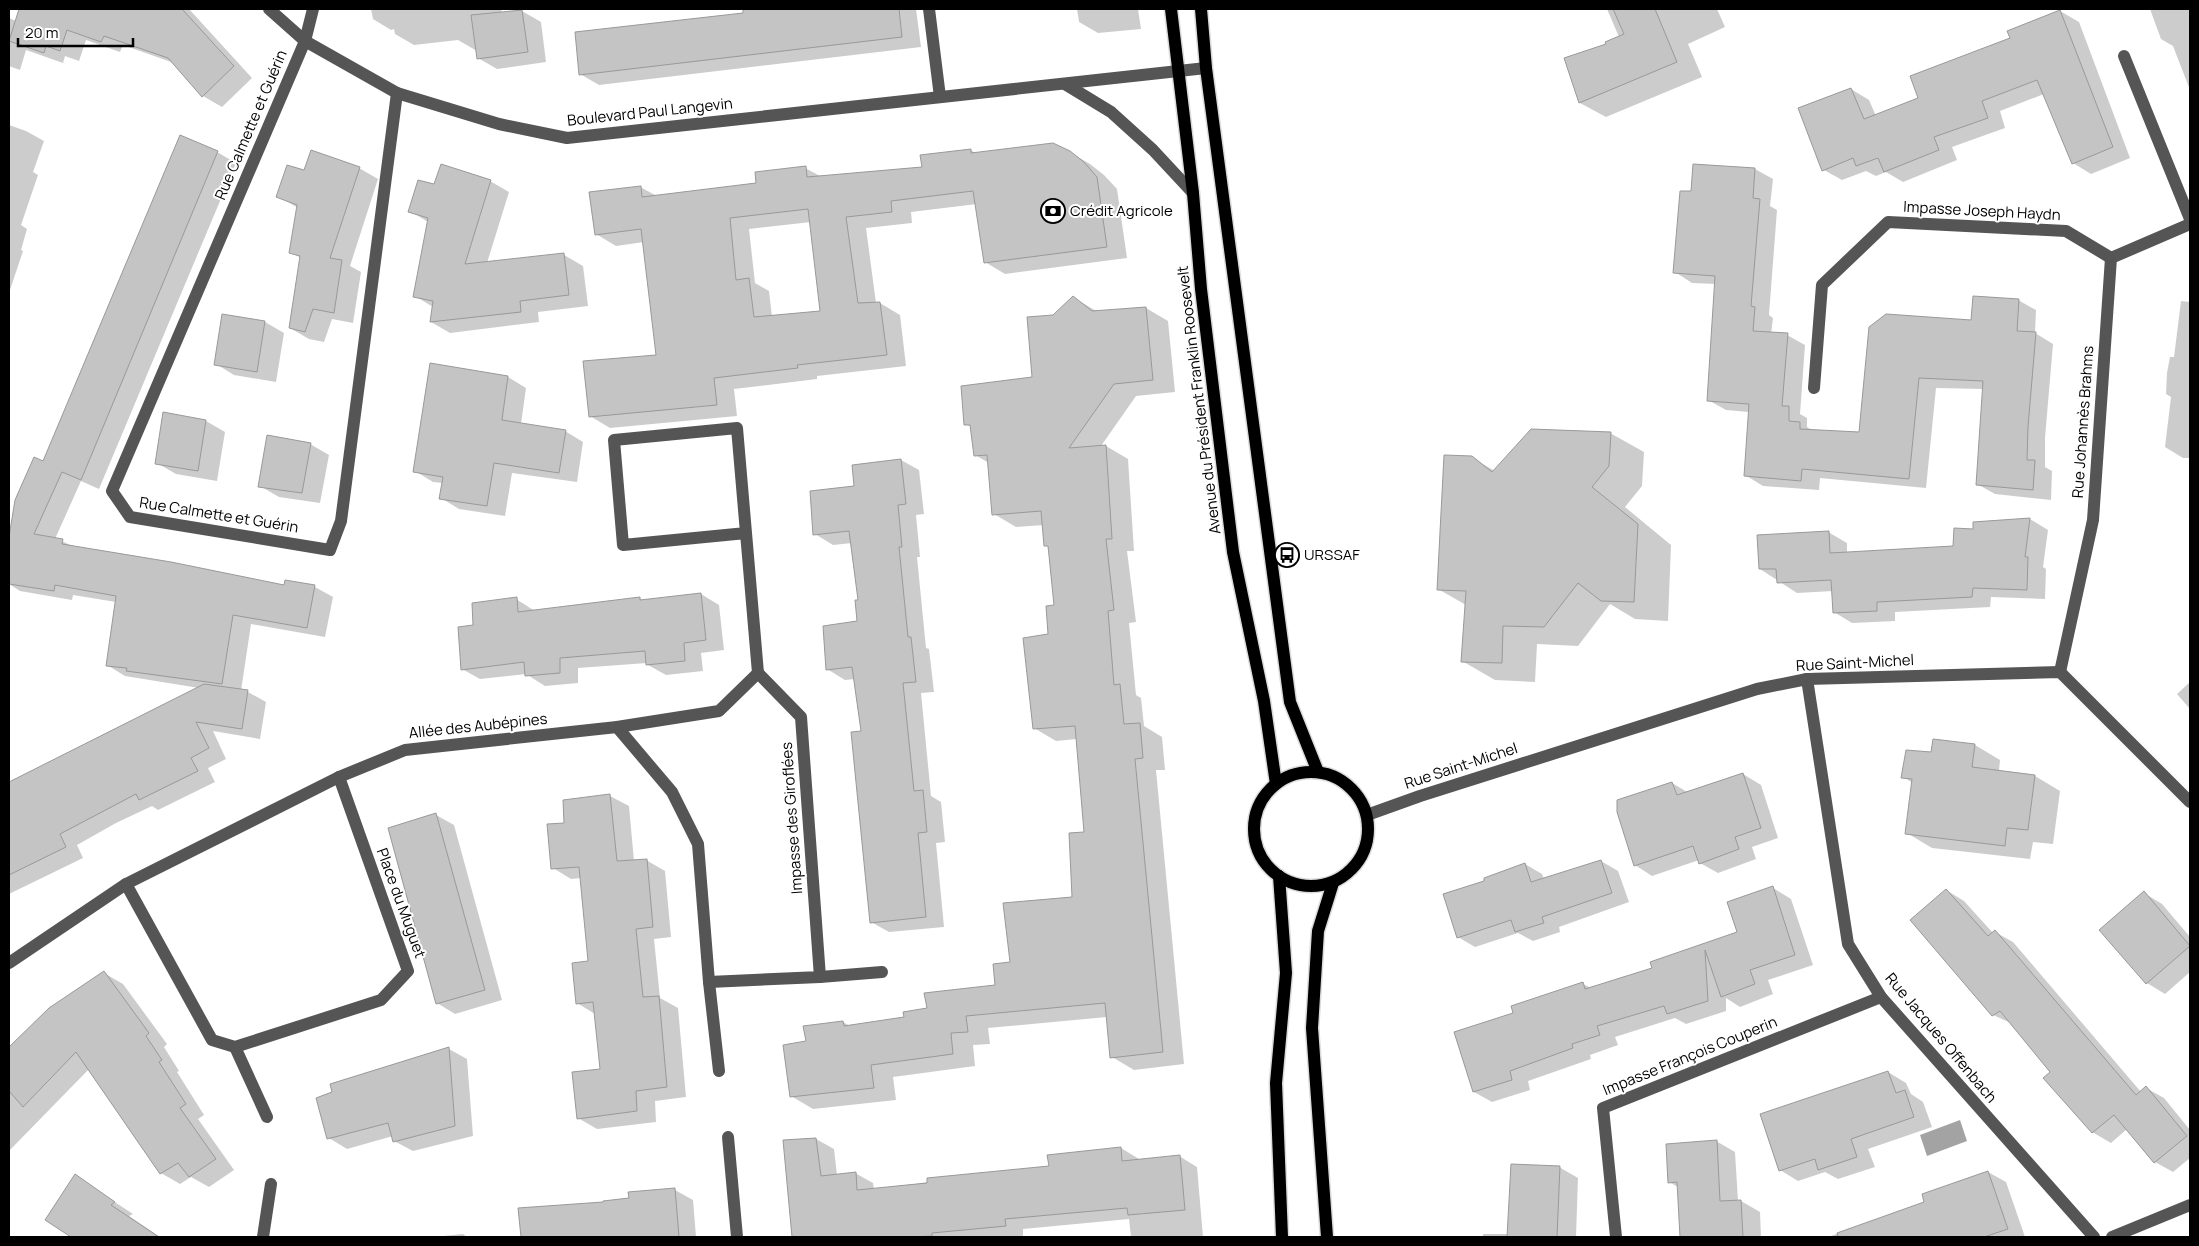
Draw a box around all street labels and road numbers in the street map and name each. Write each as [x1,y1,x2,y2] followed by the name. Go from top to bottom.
[209,47,292,203] street label: Rue Calmette et Guérin
[566,92,734,131] street label: Boulevard Paul Langevin
[1903,196,2061,225] street label: Impasse Joseph Haydn
[1172,265,1225,536] street label: Avenue du Président Franklin Roosevelt
[2067,345,2098,499] street label: Rue Johannès Brahms
[138,492,300,537] street label: Rue Calmette et Guérin
[1795,649,1914,676] street label: Rue Saint-Michel
[408,708,548,743] street label: Allée des Aubépines
[1401,737,1520,794] street label: Rue Saint-Michel
[776,741,807,895] street label: Impasse des Giroflées
[372,845,431,961] street label: Place du Muguet
[1881,968,2002,1107] street label: Rue Jacques Offenbach
[1600,1011,1780,1100] street label: Impasse François Couperin

